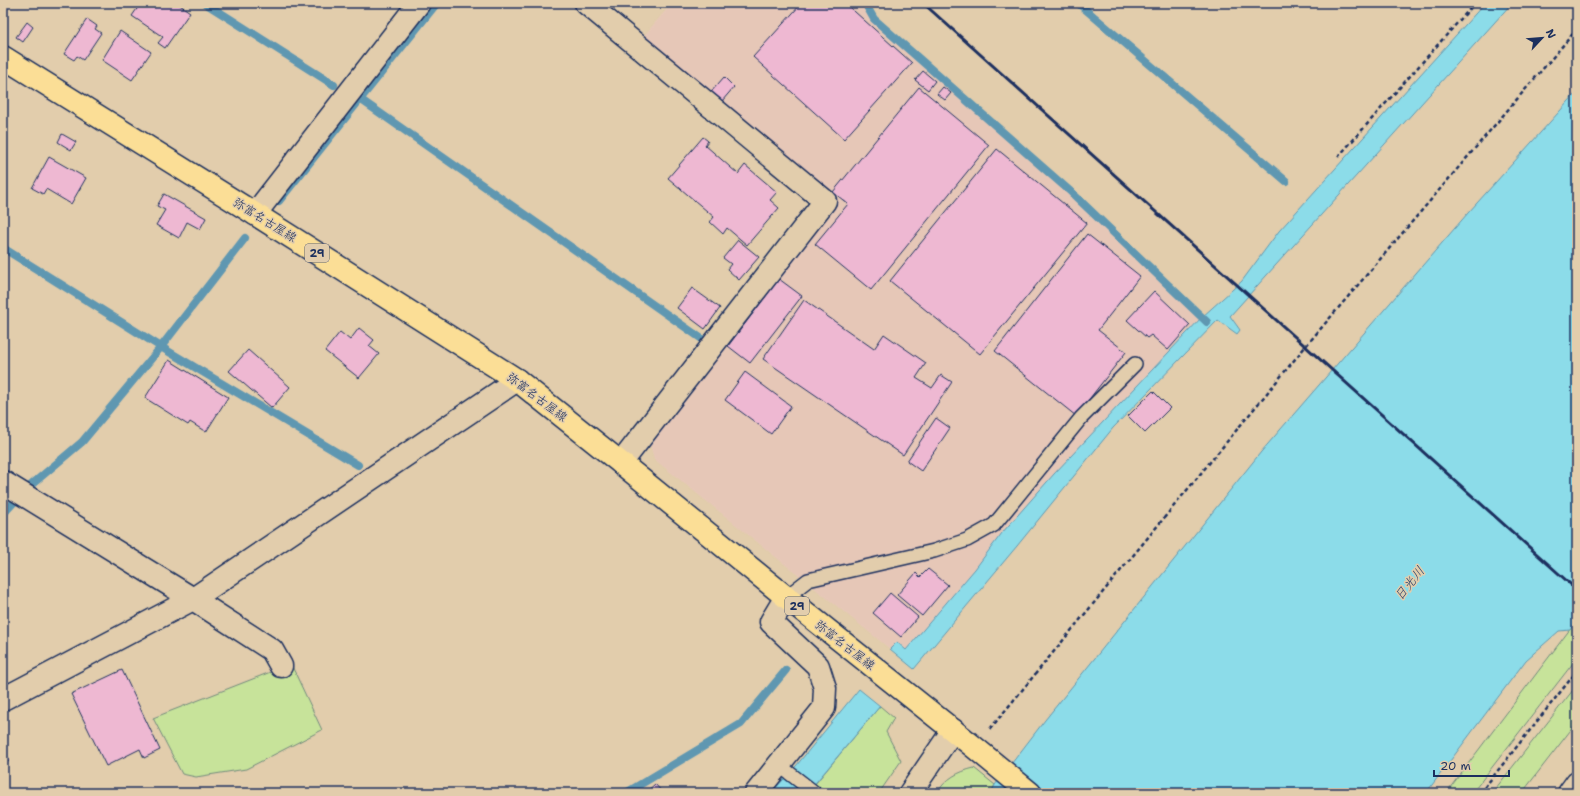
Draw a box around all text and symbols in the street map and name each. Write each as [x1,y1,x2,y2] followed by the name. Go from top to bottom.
[1522,18,1562,58] north arrow
[1542,27,1559,41] text: N
[230,194,300,246] street label: 弥富名古屋線
[305,244,329,262] road number: 29
[503,369,571,425] street label: 弥富名古屋線
[1391,563,1428,604] water label: 日光川
[785,597,809,615] road number: 29
[812,617,878,673] street label: 弥富名古屋線
[1434,752,1509,778] scale bar
[1440,758,1471,774] text: 20 m

